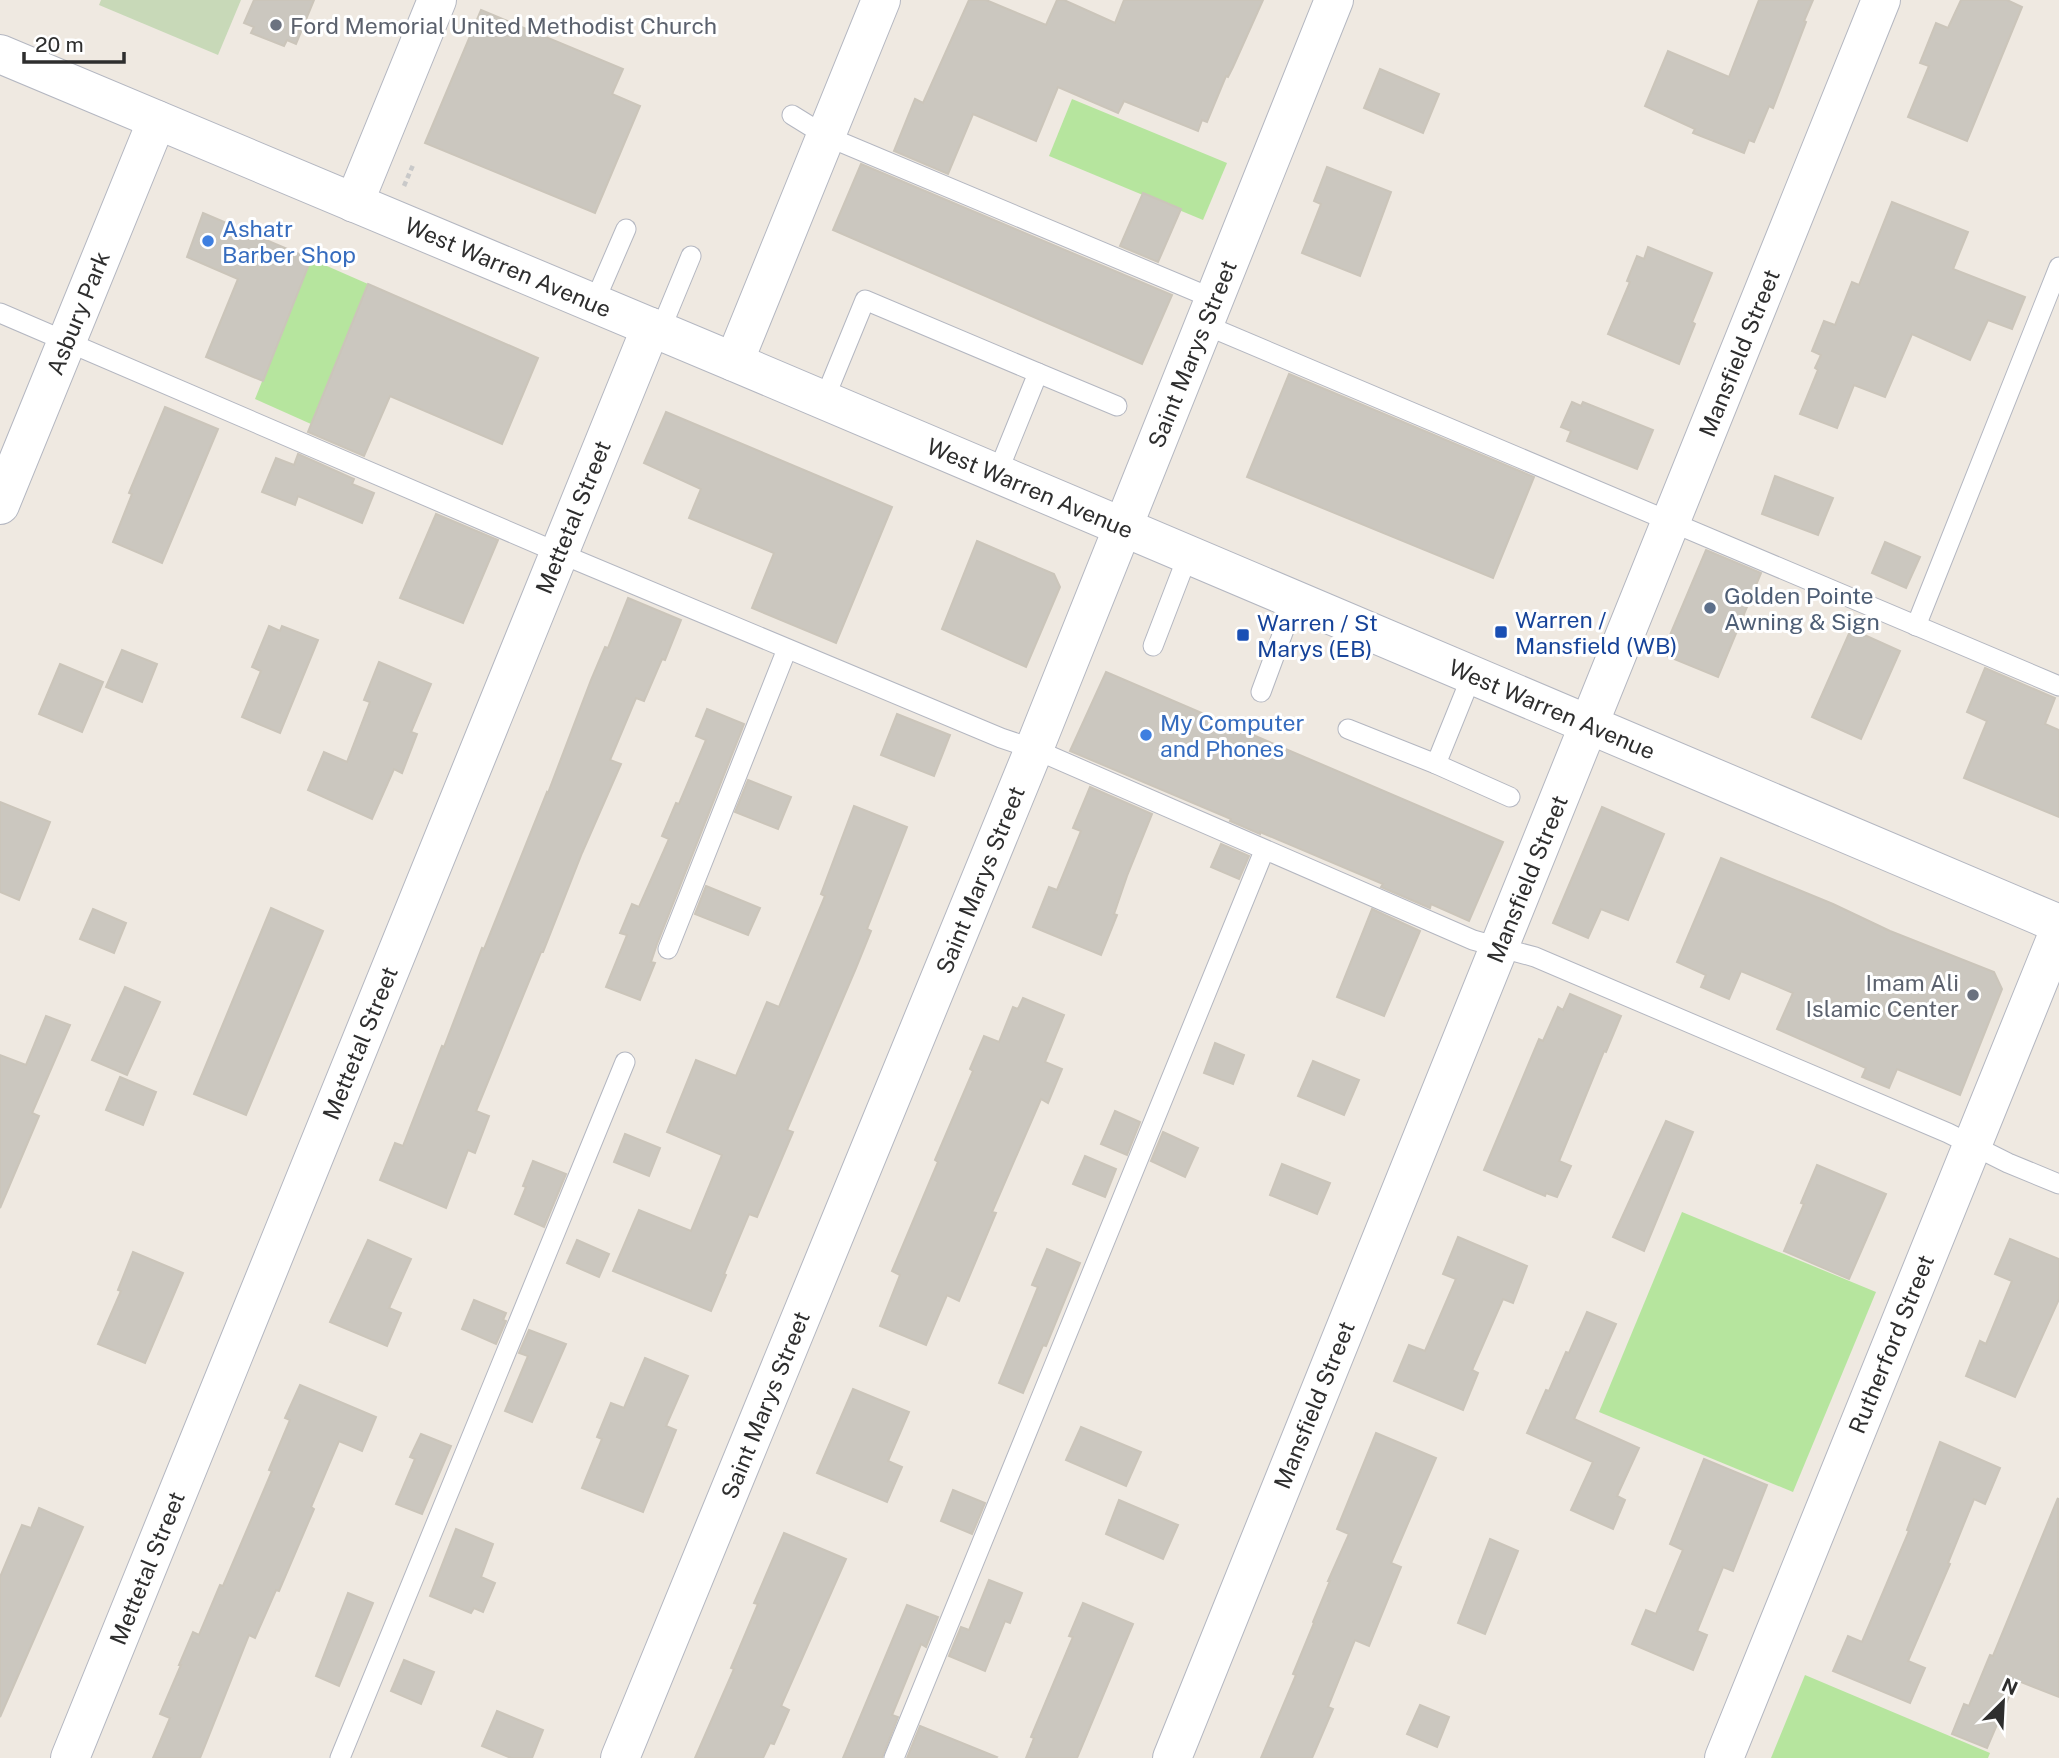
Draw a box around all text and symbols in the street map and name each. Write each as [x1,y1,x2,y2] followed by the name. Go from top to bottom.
[290,12,717,39] place label: Ford Memorial United Methodist Church
[268,17,284,33] marker: Ford Memorial United Methodist Church
[24,21,124,65] scale bar
[35,32,84,57] text: 20 m
[401,211,615,323] street label: West Warren Avenue
[222,215,356,268] place label: Ashatr Barber Shop
[200,233,216,249] marker: Ashatr Barber Shop
[41,247,115,379] street label: Asbury Park
[1142,256,1242,452] street label: Saint Marys Street
[1693,265,1785,441] street label: Mansfield Street
[923,432,1137,544] street label: West Warren Avenue
[530,436,616,598] street label: Mettetal Street
[1724,582,1880,635] place label: Golden Pointe Awning & Sign
[1702,600,1718,616] marker: Golden Pointe Awning & Sign
[1515,606,1677,659] place label: Warren / Mansfield (WB)
[1257,609,1378,662] place label: Warren / St Marys (EB)
[1493,624,1509,640] marker: Warren / Mansfield (WB)
[1235,627,1251,643] marker: Warren / St Marys (EB)
[1445,653,1659,765] street label: West Warren Avenue
[1160,709,1305,762] place label: My Computer and Phones
[1138,727,1154,743] marker: My Computer and Phones
[930,782,1030,978] street label: Saint Marys Street
[1481,791,1573,967] street label: Mansfield Street
[317,962,403,1124] street label: Mettetal Street
[1805,969,1959,1022] place label: Imam Ali Islamic Center
[1965,987,1981,1003] marker: Imam Ali Islamic Center
[1843,1251,1939,1437] street label: Rutherford Street
[715,1307,815,1503] street label: Saint Marys Street
[1268,1317,1360,1493] street label: Mansfield Street
[104,1487,190,1649] street label: Mettetal Street
[1968,1667,2038,1737] north arrow
[1999,1673,2021,1700] text: N

